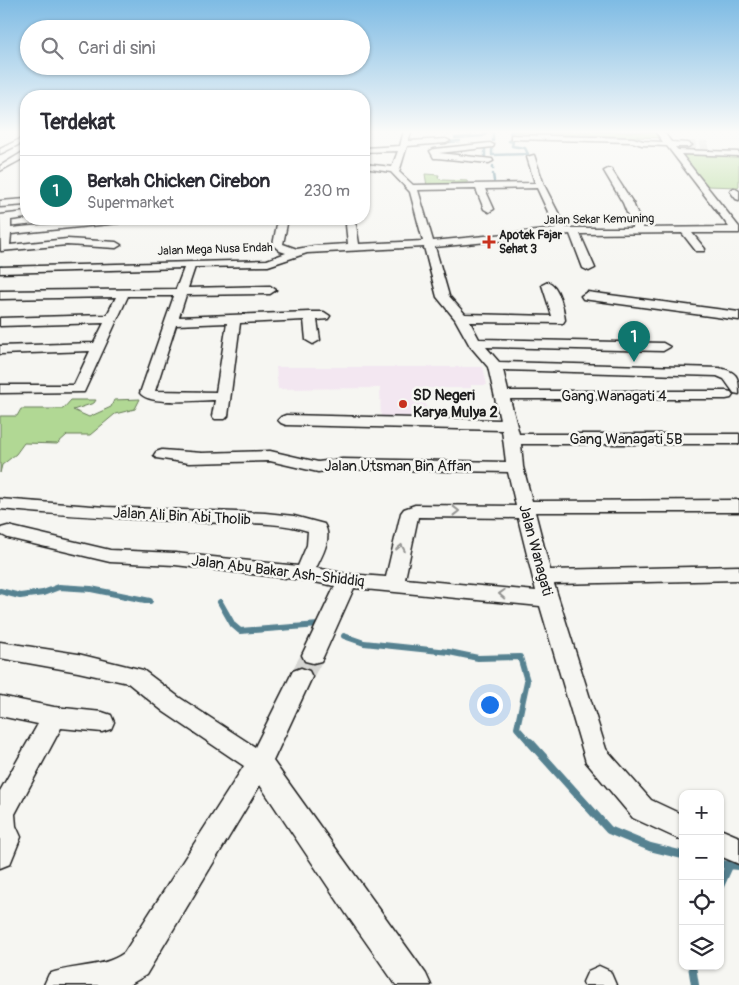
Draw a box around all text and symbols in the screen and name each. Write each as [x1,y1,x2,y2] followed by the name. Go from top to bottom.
[20,20,370,75] search box
[38,34,66,62] icon: search
[78,36,155,60] text: Cari di sini
[40,109,115,136] text: Terdekat
[87,169,270,193] text: Berkah Chicken Cirebon
[53,181,59,201] text: 1
[304,181,350,201] text: 230 m
[87,193,174,213] text: Supermarket
[544,211,654,228] street label: Jalan Sekar Kemuning
[499,228,563,257] place label: Apotek Fajar Sehat 3
[483,236,495,248] marker: Apotek Fajar Sehat 3
[157,240,273,259] street label: Jalan Mega Nusa Endah
[618,321,650,362] pin: 1
[413,386,498,422] place label: SD Negeri Karya Mulya 2
[561,387,667,406] street label: Gang Wanagati 4
[397,398,409,410] marker: SD Negeri Karya Mulya 2
[569,430,683,449] street label: Gang Wanagati 5B
[324,457,472,476] street label: Jalan Utsman Bin Affan
[514,502,557,598] street label: Jalan Wanagati
[113,503,251,530] street label: Jalan Ali Bin Abi Tholib
[452,506,460,516] one-way arrow
[395,544,406,553] one-way arrow
[190,551,365,592] street label: Jalan Abu Bakar Ash-Shiddiq
[497,589,505,600] one-way arrow
[477,692,503,718] your location
[679,790,724,970] map controls
[679,790,724,835] button: +
[679,835,724,880] button: −
[679,880,724,925] button: locate
[679,925,724,970] button: layers

